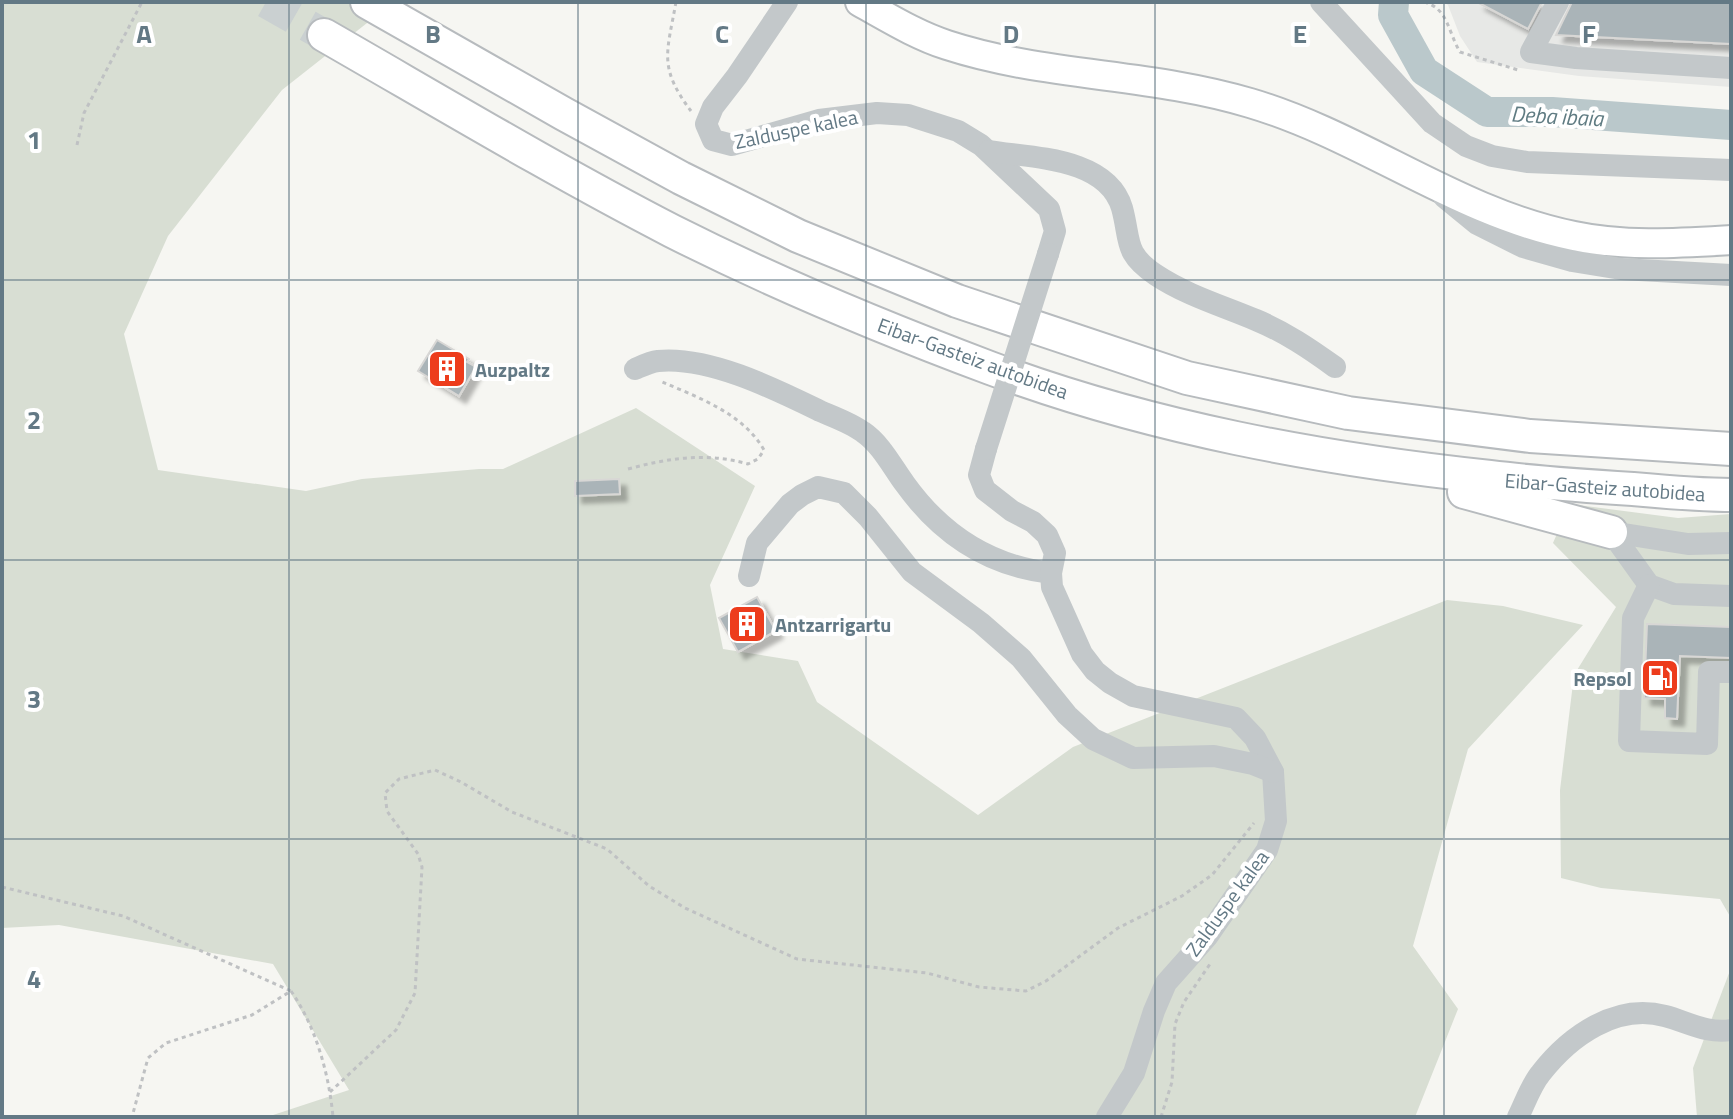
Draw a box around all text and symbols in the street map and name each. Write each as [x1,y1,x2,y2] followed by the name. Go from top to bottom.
[136,14,152,53] text: A
[425,14,441,53] text: B
[715,14,729,53] text: C
[1003,14,1019,53] text: D
[1293,14,1307,53] text: E
[1582,14,1596,53] text: F
[1510,97,1606,135] water label: Deba ibaia
[732,101,860,157] street label: Zalduspe kalea
[27,120,41,159] text: 1
[873,309,1073,407] street label: Eibar-Gasteiz autobidea
[426,348,468,390] building icon: Auzpaltz
[475,354,550,385] place label: Auzpaltz
[27,400,41,439] text: 2
[1504,465,1706,509] street label: Eibar-Gasteiz autobidea
[726,603,768,645] building icon: Antzarrigartu
[775,609,891,640] place label: Antzarrigartu
[1639,657,1681,699] fuel station icon: Repsol
[1573,663,1632,694] place label: Repsol
[27,679,41,718] text: 3
[1178,843,1276,963] street label: Zalduspe kalea
[27,959,41,998] text: 4

